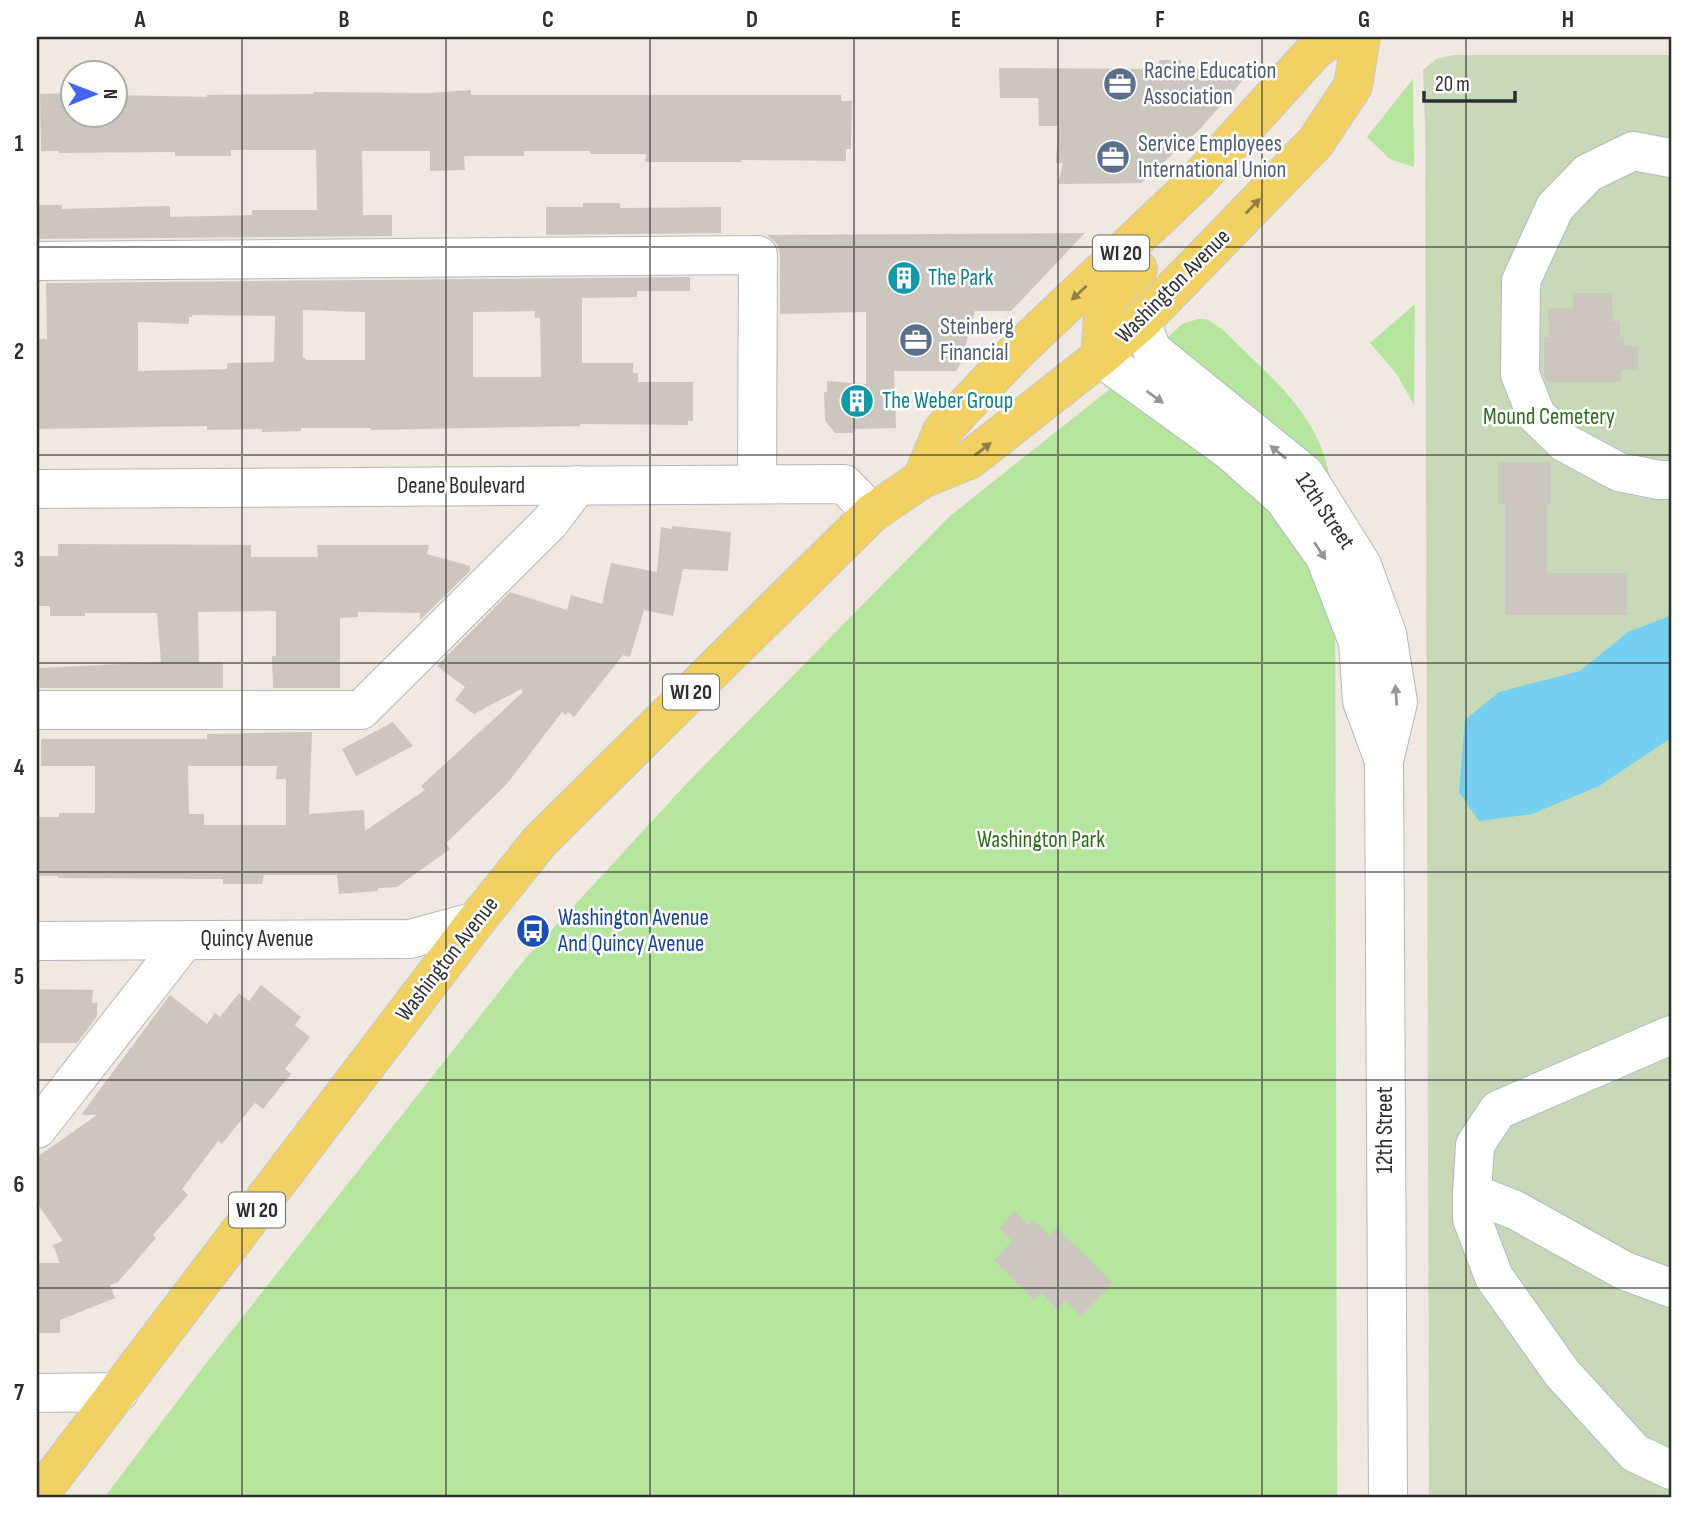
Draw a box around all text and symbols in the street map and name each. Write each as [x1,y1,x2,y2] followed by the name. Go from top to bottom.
[134,6,147,34] text: A
[339,6,350,34] text: B
[542,6,554,34] text: C
[746,6,758,34] text: D
[951,6,961,34] text: E
[1155,6,1165,34] text: F
[1358,6,1370,34] text: G
[1562,6,1574,34] text: H
[1143,57,1276,111] place label: Racine Education Association
[60,60,130,130] north arrow
[1424,60,1516,104] scale bar
[1101,65,1139,103] office icon: Racine Education Association
[1435,72,1470,97] text: 20 m
[98,89,121,99] text: N
[14,130,24,158] text: 1
[1138,130,1286,184] place label: Service Employees International Union
[1094,138,1132,176] office icon: Service Employees International Union
[1245,198,1261,215] one-way arrow
[1110,223,1236,349] street label: Washington Avenue
[1093,236,1149,270] road number: WI 20
[885,259,923,297] building icon: The Park
[928,264,994,292] place label: The Park
[1071,284,1088,300] one-way arrow
[940,313,1014,367] place label: Steinberg Financial
[897,321,935,359] office icon: Steinberg Financial
[14,338,24,366] text: 2
[838,382,876,420] building icon: The Weber Group
[882,387,1013,415] place label: The Weber Group
[1146,390,1164,404] one-way arrow
[1483,403,1615,431] park label: Mound Cemetery
[973,441,991,456] one-way arrow
[1270,445,1288,460] one-way arrow
[1289,467,1361,555] street label: 12th Street
[397,472,525,500] street label: Deane Boulevard
[1313,542,1327,560] one-way arrow
[14,546,24,574] text: 3
[663,674,719,710] road number: WI 20
[1390,683,1401,705] one-way arrow
[14,754,25,782] text: 4
[977,826,1105,854] park label: Washington Park
[390,891,504,1027] street label: Washington Avenue
[557,904,709,958] place label: Washington Avenue And Quincy Avenue
[514,912,552,950] bus stop icon: Washington Avenue And Quincy Avenue
[201,925,313,953] street label: Quincy Avenue
[14,963,24,991] text: 5
[1371,1087,1399,1173] street label: 12th Street
[14,1171,24,1199] text: 6
[229,1192,285,1228] road number: WI 20
[14,1379,24,1407] text: 7

